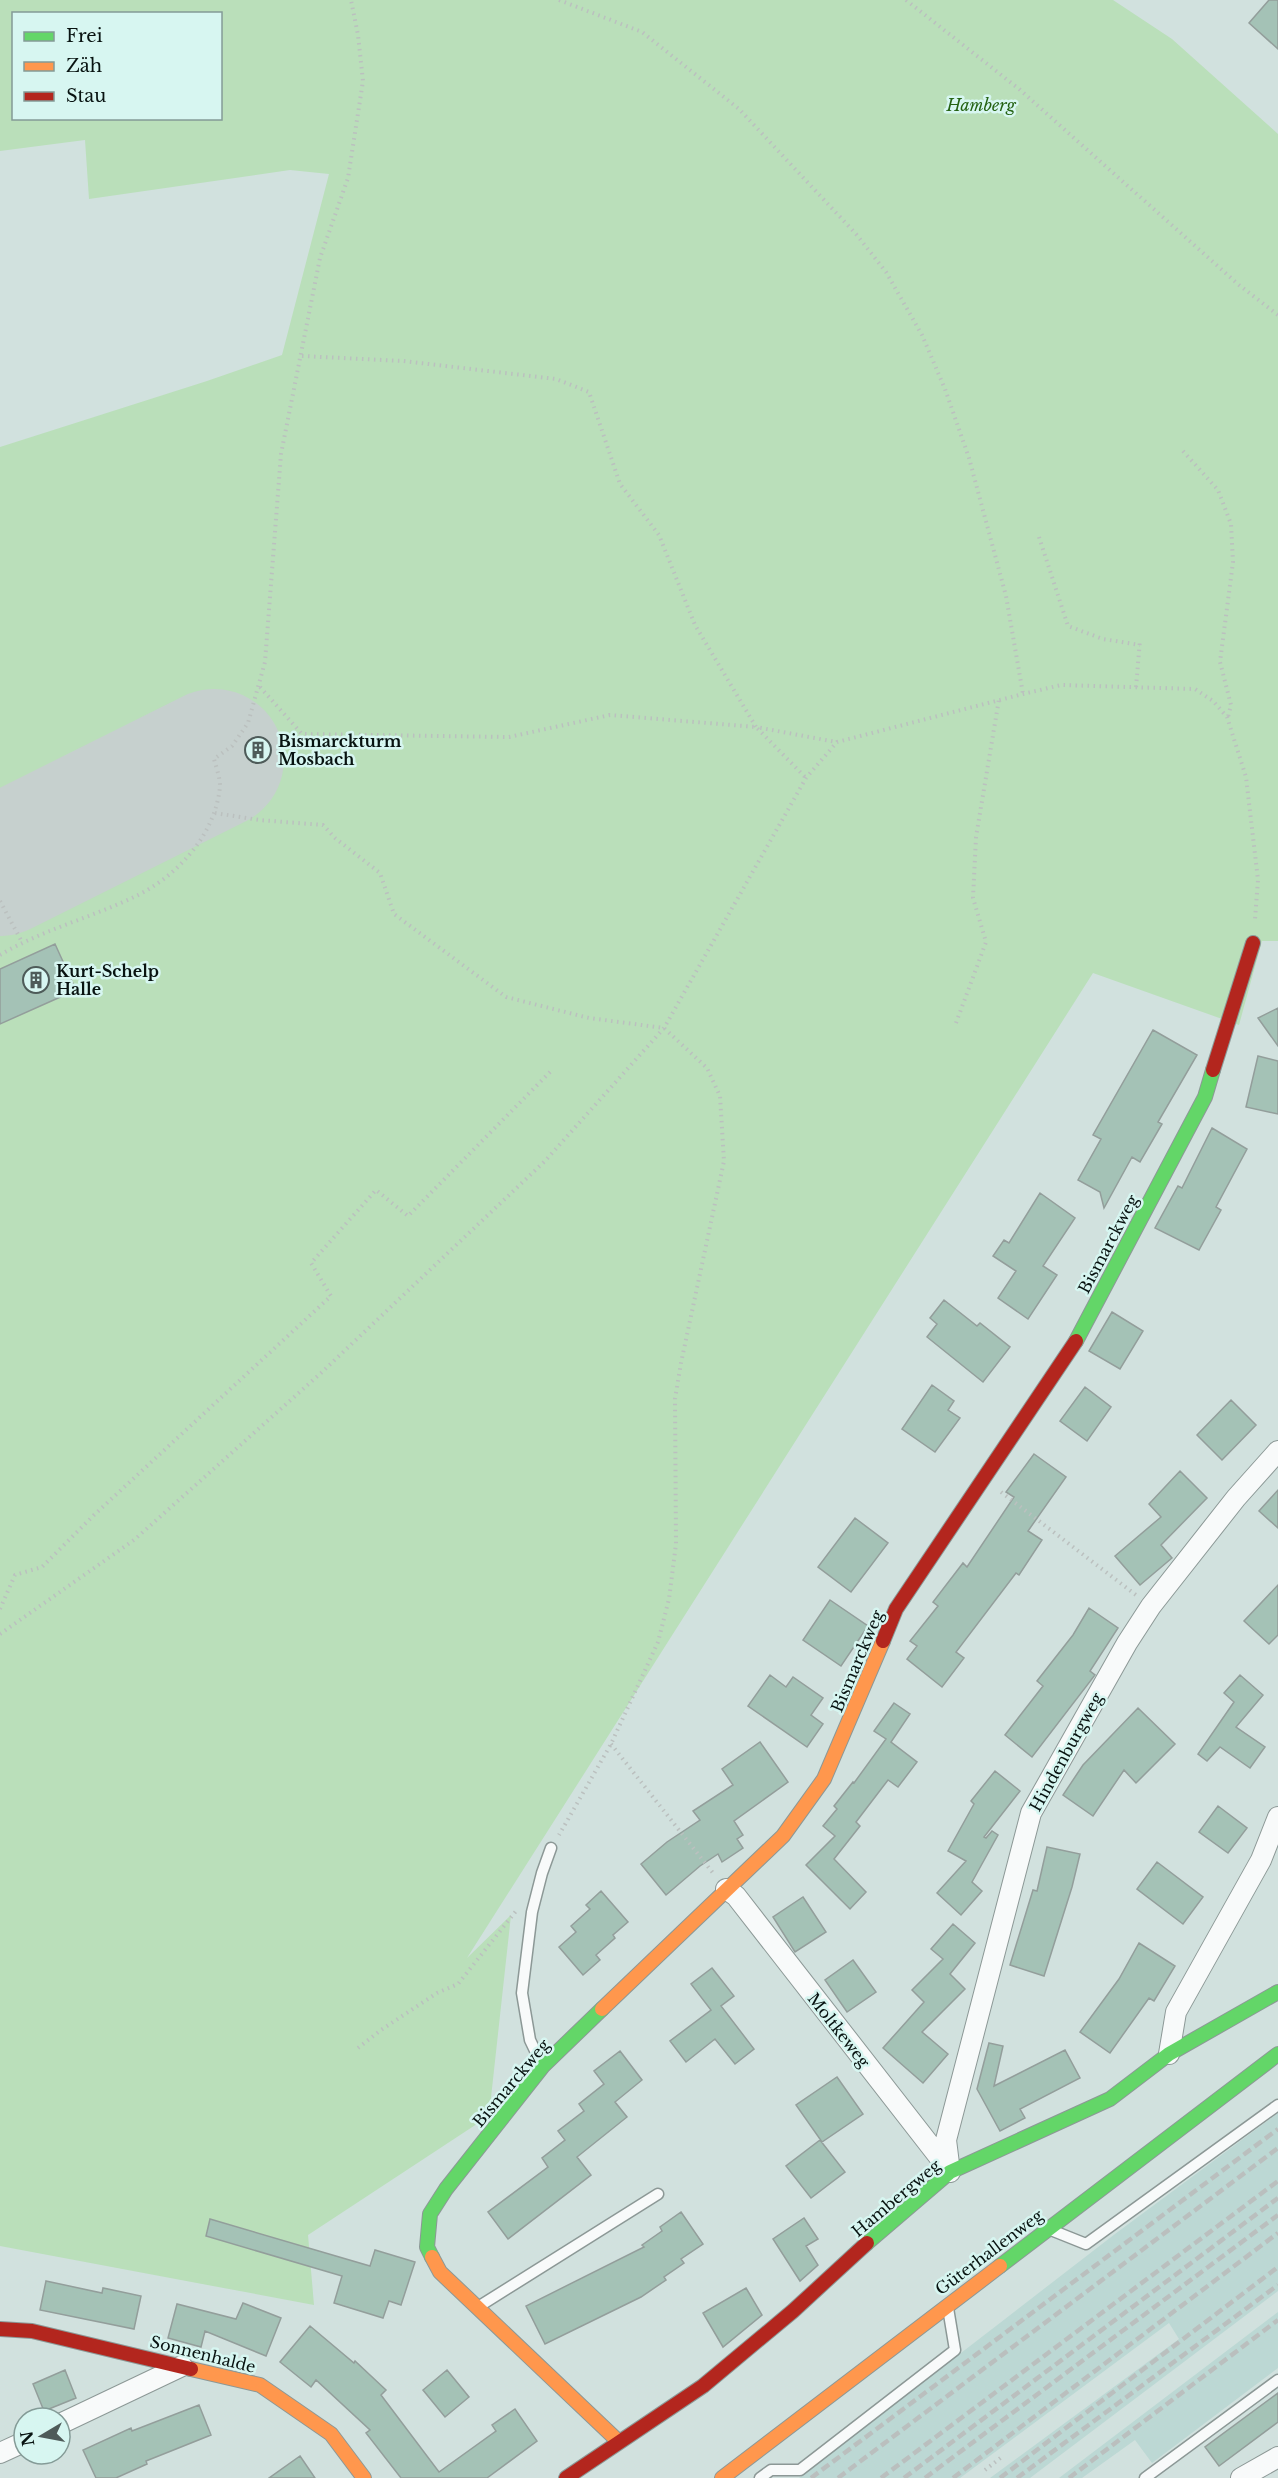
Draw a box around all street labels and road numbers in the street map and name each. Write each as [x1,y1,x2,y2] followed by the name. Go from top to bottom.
[1074,1191,1143,1297] street label: Bismarckweg
[826,1607,888,1715] street label: Bismarckweg
[1025,1689,1107,1815] street label: Hindenburgweg
[804,1989,875,2072] street label: Moltkeweg
[468,2034,554,2131] street label: Bismarckweg
[848,2155,945,2241] street label: Hambergweg
[931,2205,1047,2299] street label: Güterhallenweg
[148,2331,258,2377] street label: Sonnenhalde

